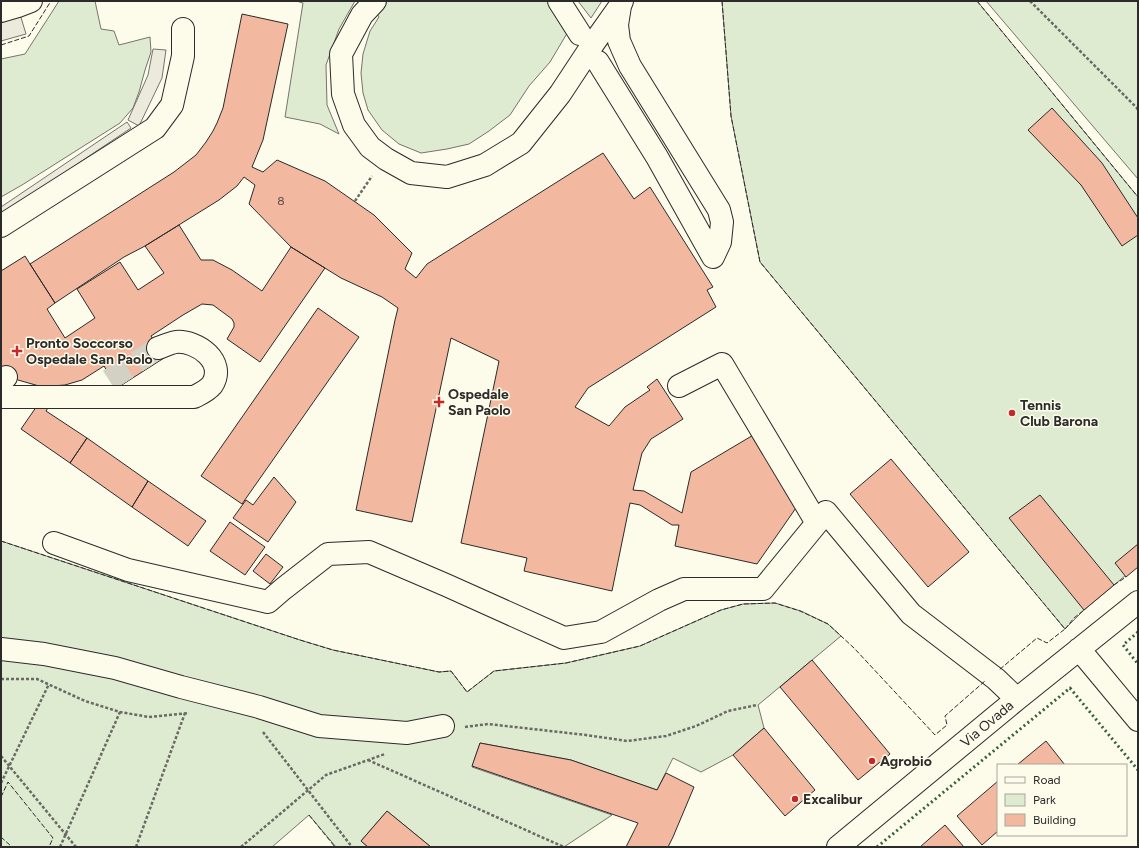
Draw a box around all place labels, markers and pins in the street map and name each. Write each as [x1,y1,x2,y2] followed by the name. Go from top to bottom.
[26,335,153,368] place label: Pronto Soccorso Ospedale San Paolo
[11,345,23,357] marker: Pronto Soccorso Ospedale San Paolo
[448,386,511,419] place label: Ospedale San Paolo
[433,396,445,408] marker: Ospedale San Paolo
[1020,397,1098,430] place label: Tennis Club Barona
[1007,408,1017,418] marker: Tennis Club Barona
[880,753,932,770] place label: Agrobio
[867,756,877,766] marker: Agrobio
[803,791,863,808] place label: Excalibur
[790,794,800,804] marker: Excalibur

